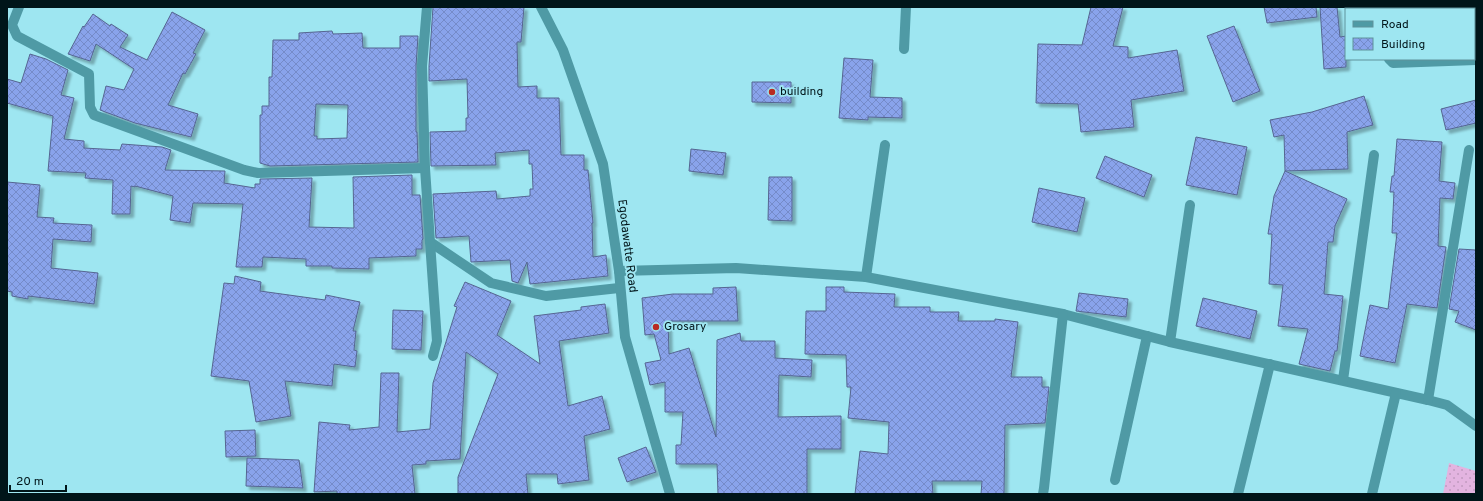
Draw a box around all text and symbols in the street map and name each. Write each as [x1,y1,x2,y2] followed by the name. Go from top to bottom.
[1345,8,1475,60] legend
[1381,17,1409,33] text: Road
[1381,37,1425,53] text: Building
[780,84,823,100] place label: building
[767,87,777,97] marker: building
[613,199,641,293] street label: Egodawatte Road
[664,319,706,335] place label: Grosary
[651,322,661,332] marker: Grosary
[10,467,66,493] scale bar
[16,474,44,490] text: 20 m

